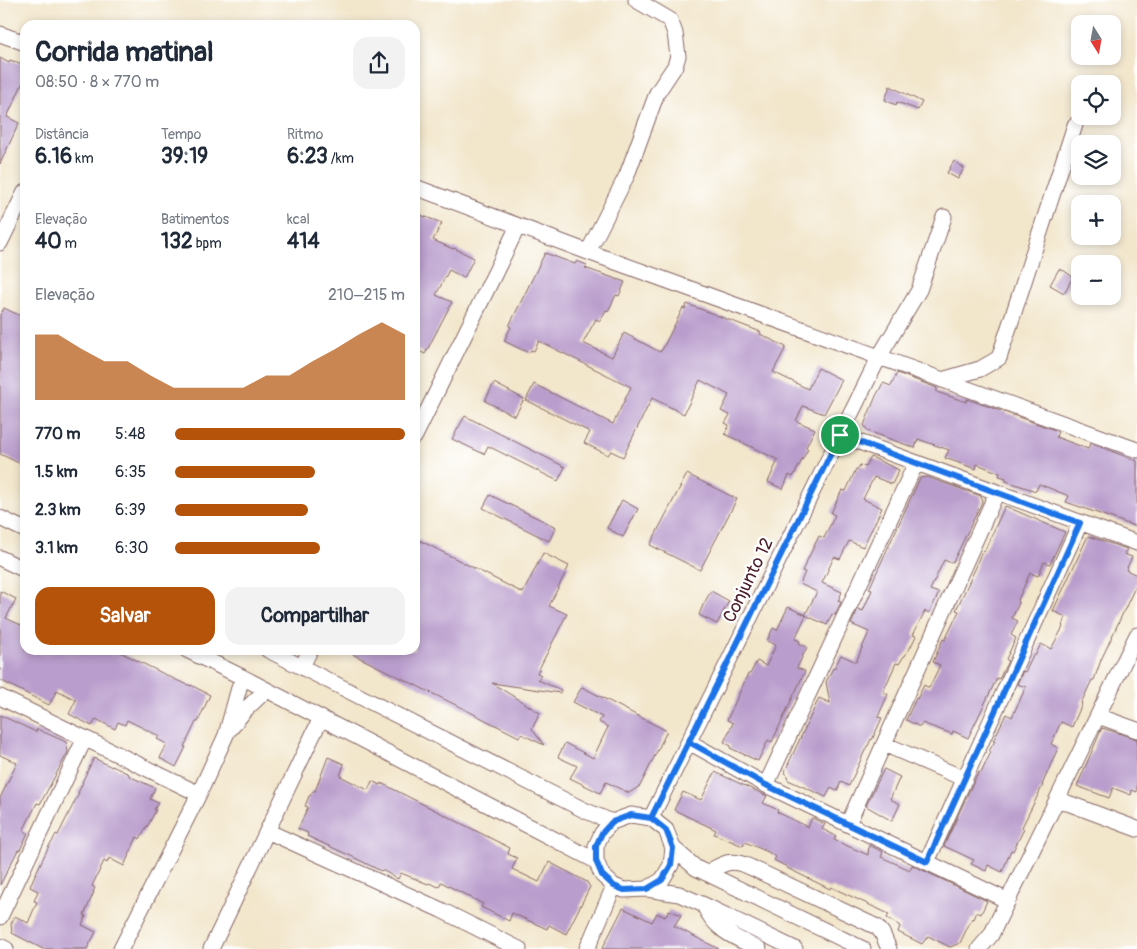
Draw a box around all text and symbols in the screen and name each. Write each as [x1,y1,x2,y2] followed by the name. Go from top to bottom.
[1071,15,1121,65] north arrow
[1071,15,1121,305] map controls
[35,35,214,70] text: Corrida matinal
[353,37,405,89] button: share
[35,72,159,92] text: 08:50 · 8 × 770 m
[1071,75,1121,125] button: locate
[35,126,89,143] text: Distância
[161,126,201,143] text: Tempo
[287,126,323,143] text: Ritmo
[1071,135,1121,185] button: layers
[35,143,72,170] text: 6.16
[161,143,208,170] text: 39:19
[287,143,328,170] text: 6:23
[72,150,94,167] text: km
[328,150,354,167] text: /km
[1071,195,1121,245] button: +
[35,211,87,228] text: Elevação
[161,211,229,228] text: Batimentos
[287,211,310,228] text: kcal
[35,228,62,255] text: 40
[161,228,193,255] text: 132
[287,228,320,255] text: 414
[62,235,77,252] text: m
[193,235,222,252] text: bpm
[1071,255,1121,305] button: −
[35,285,95,305] text: Elevação
[328,285,405,305] text: 210–215 m
[819,414,861,456] pin
[826,421,854,449] icon: arrive
[35,424,81,444] text: 770 m
[115,424,145,444] text: 5:48
[35,462,78,482] text: 1.5 km
[115,462,146,482] text: 6:35
[35,500,81,520] text: 2.3 km
[115,500,146,520] text: 6:39
[718,534,779,626] street label: Conjunto 12
[35,538,78,558] text: 3.1 km
[115,538,148,558] text: 6:30
[35,587,215,645] button: Salvar
[225,587,405,645] button: Compartilhar

